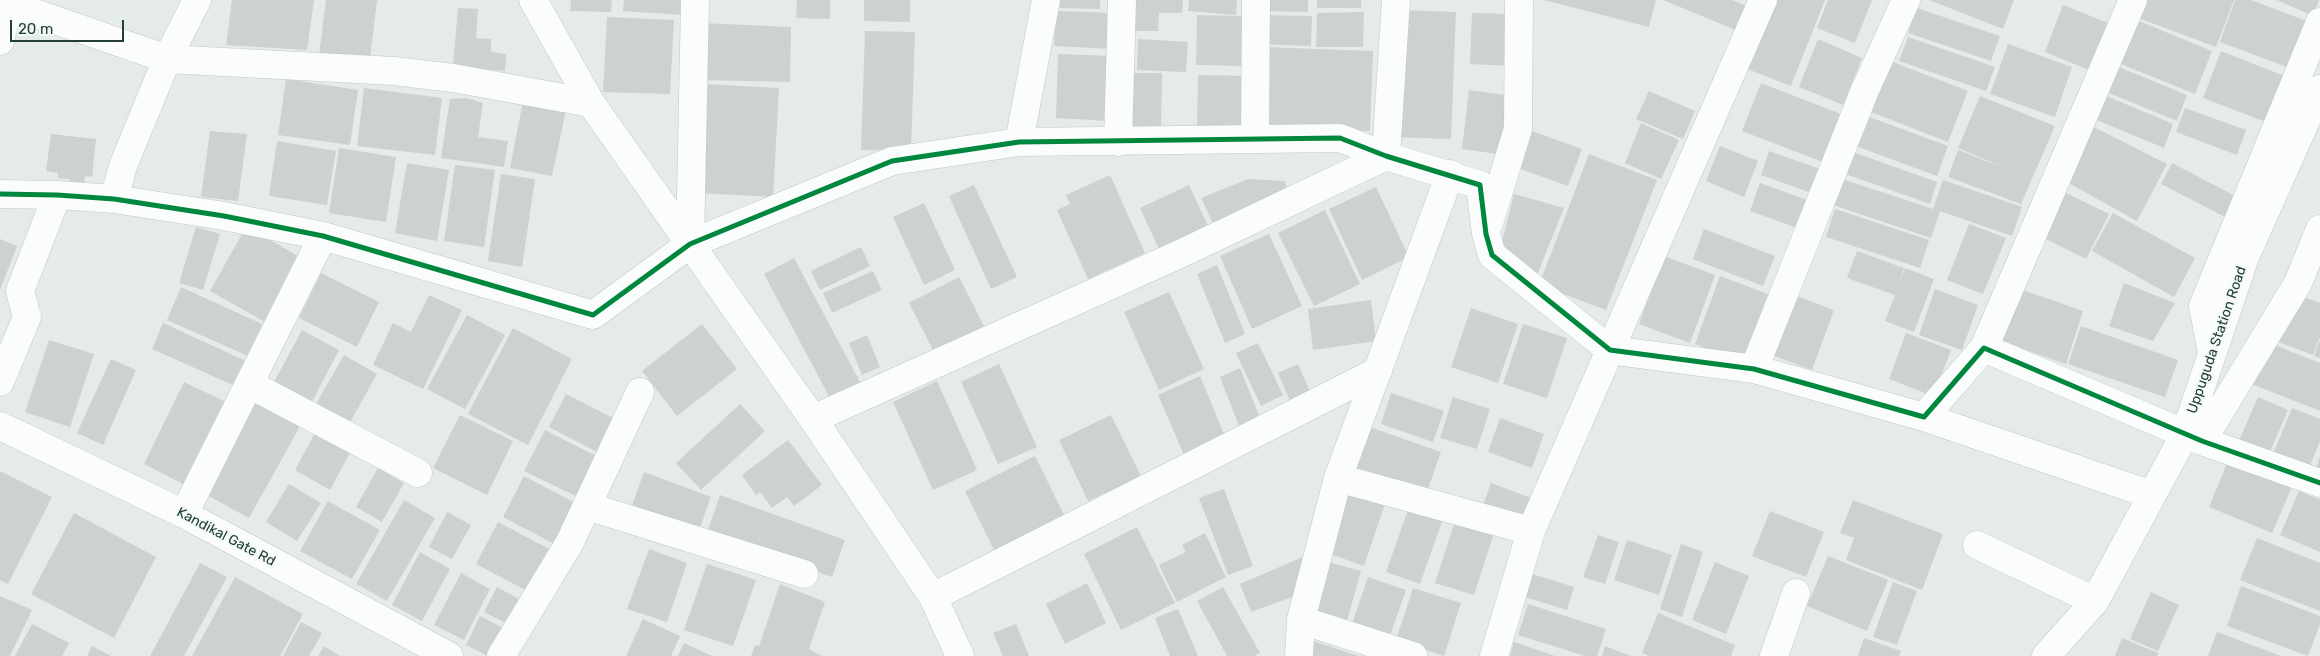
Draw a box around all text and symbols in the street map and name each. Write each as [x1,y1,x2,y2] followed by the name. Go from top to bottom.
[12,10,126,42] scale bar
[18,20,53,38] text: 20 m
[2184,264,2250,416] street label: Uppuguda Station Road
[174,504,278,570] street label: Kandikal Gate Rd

